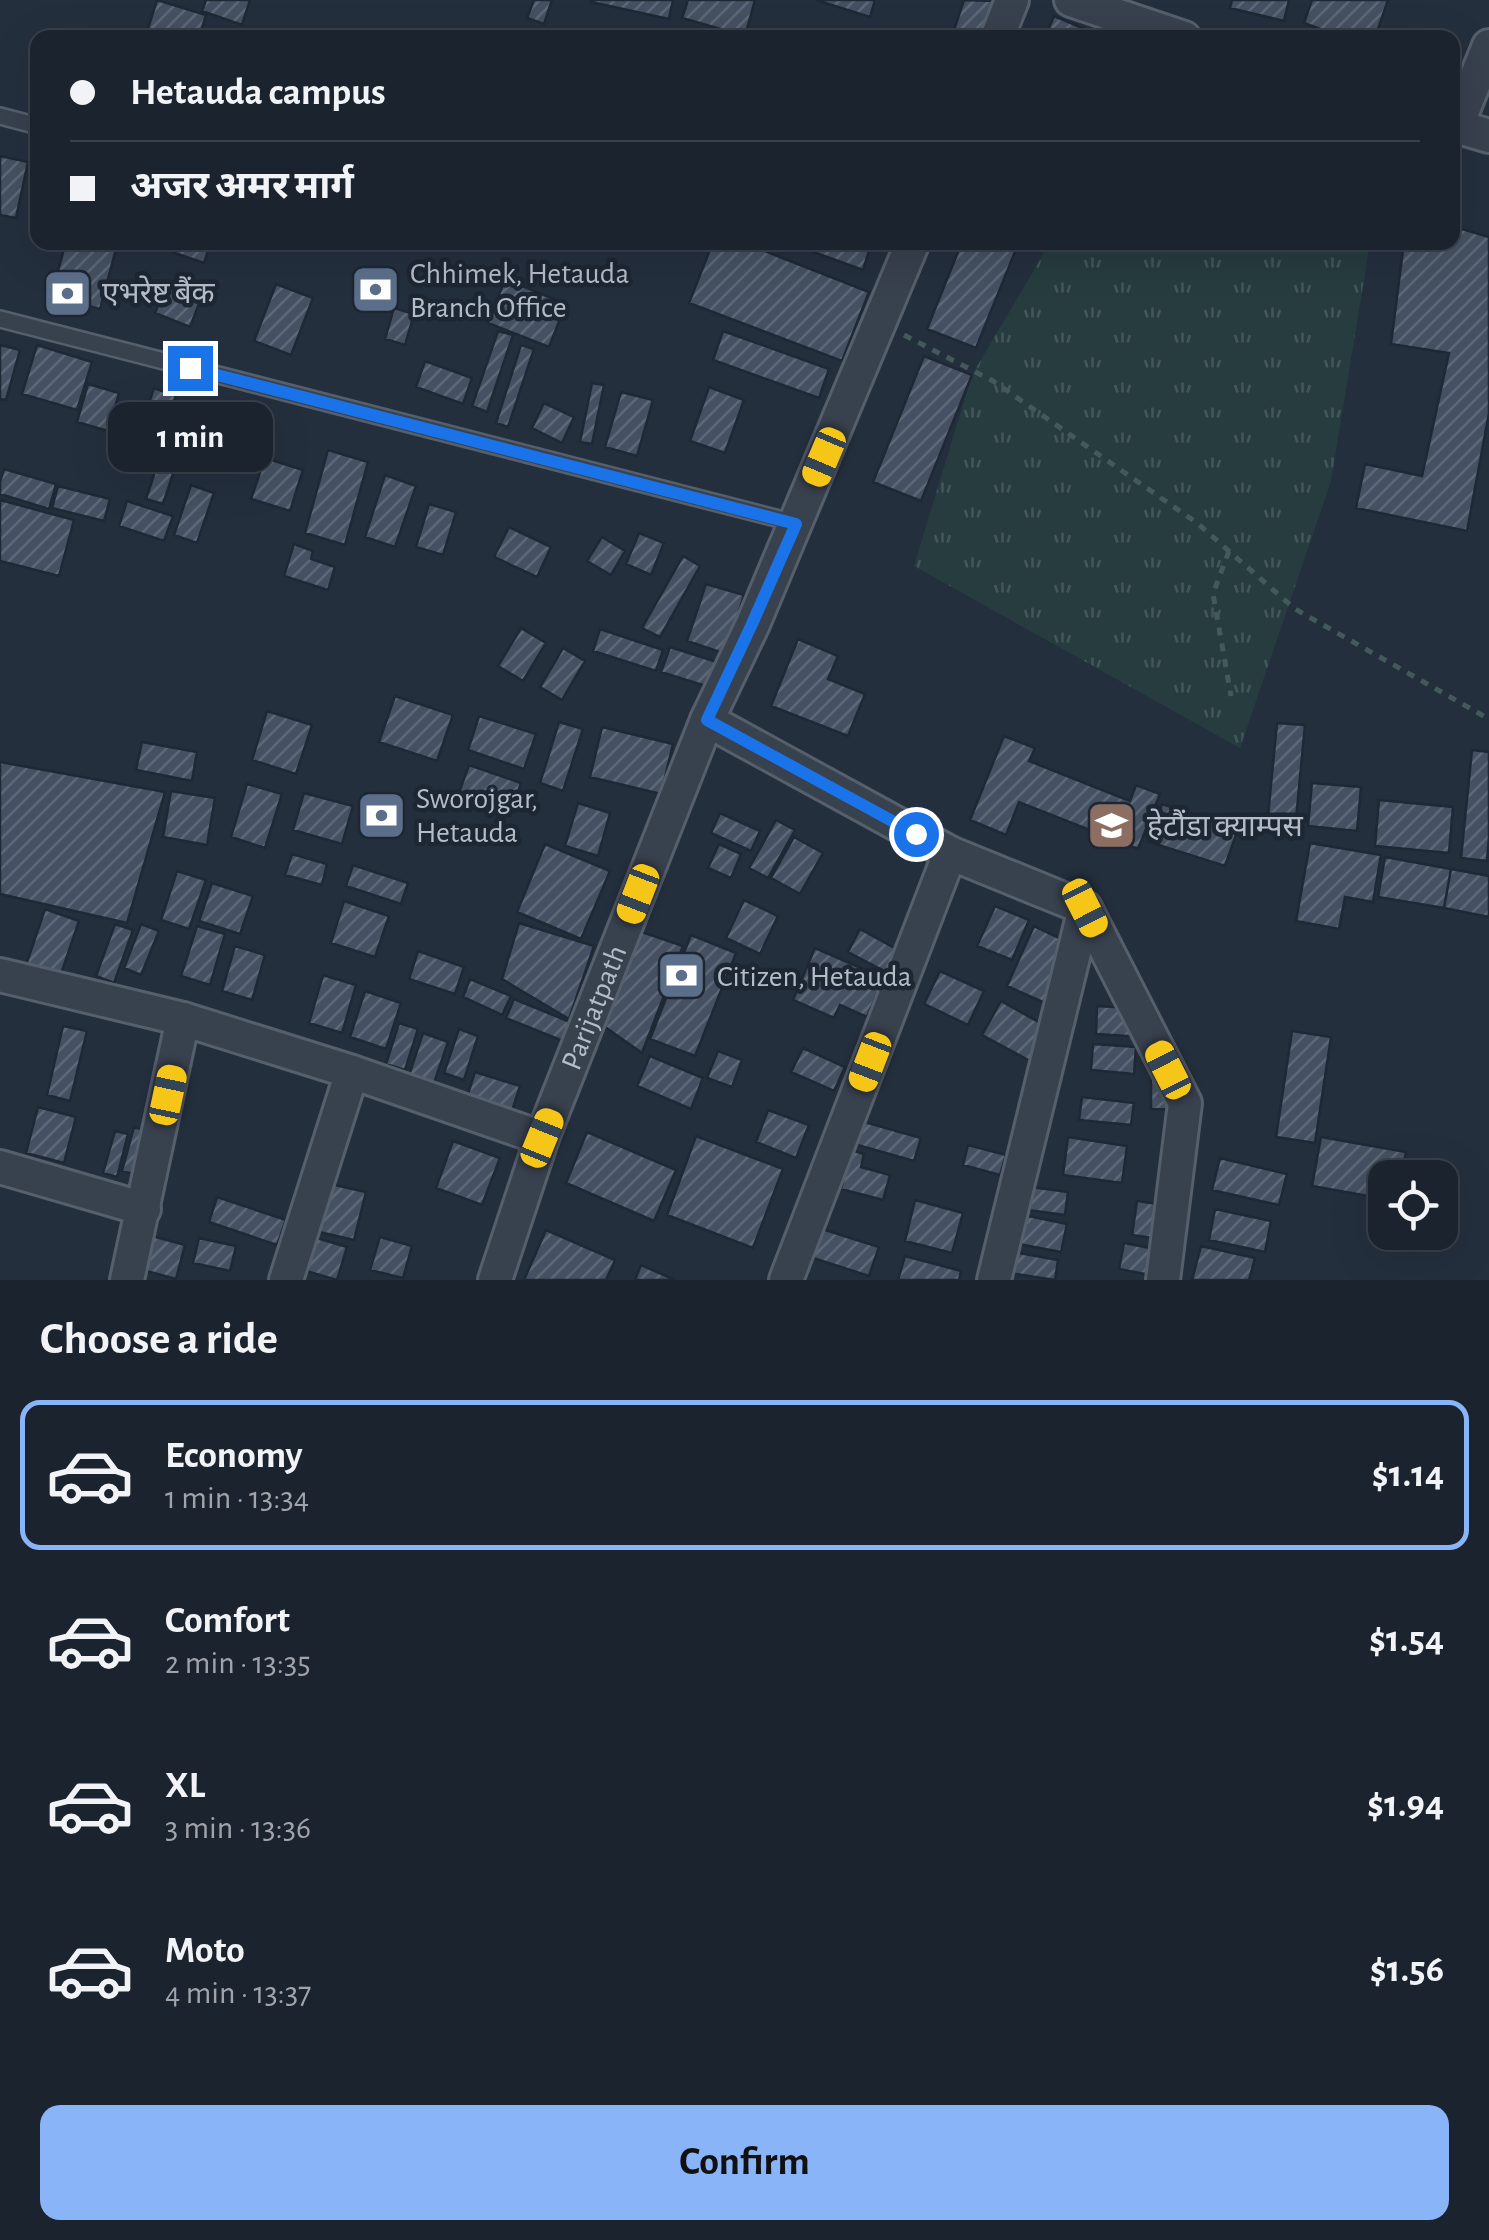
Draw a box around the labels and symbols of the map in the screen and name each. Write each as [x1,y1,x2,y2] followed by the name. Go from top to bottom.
[410,259,629,323] place label: Chhimek, Hetauda Branch Office
[349,264,401,316] bank icon: Chhimek, Hetauda Branch Office
[41,267,93,319] bank icon: एभरेष्ट बैंक
[102,275,216,309] place label: एभरेष्ट बैंक
[168,346,213,391] route end
[108,403,272,473] callout: 1 min
[798,424,850,490] car
[416,784,538,848] place label: Sworojgar, Hetauda
[355,789,407,841] bank icon: Sworojgar, Hetauda
[1086,800,1138,852] school or university icon: हेटौंडा क्याम्पस
[1147,808,1303,842] place label: हेटौंडा क्याम्पस
[894,812,939,857] route start
[613,861,663,927] car
[1058,874,1112,942] car
[556,941,633,1074] street label: Parijatpath
[656,950,708,1002] bank icon: Citizen, Hetauda
[717,962,912,992] place label: Citizen, Hetauda
[845,1029,895,1095] car
[1141,1036,1195,1104] car
[147,1063,189,1127] car
[517,1105,567,1171] car

